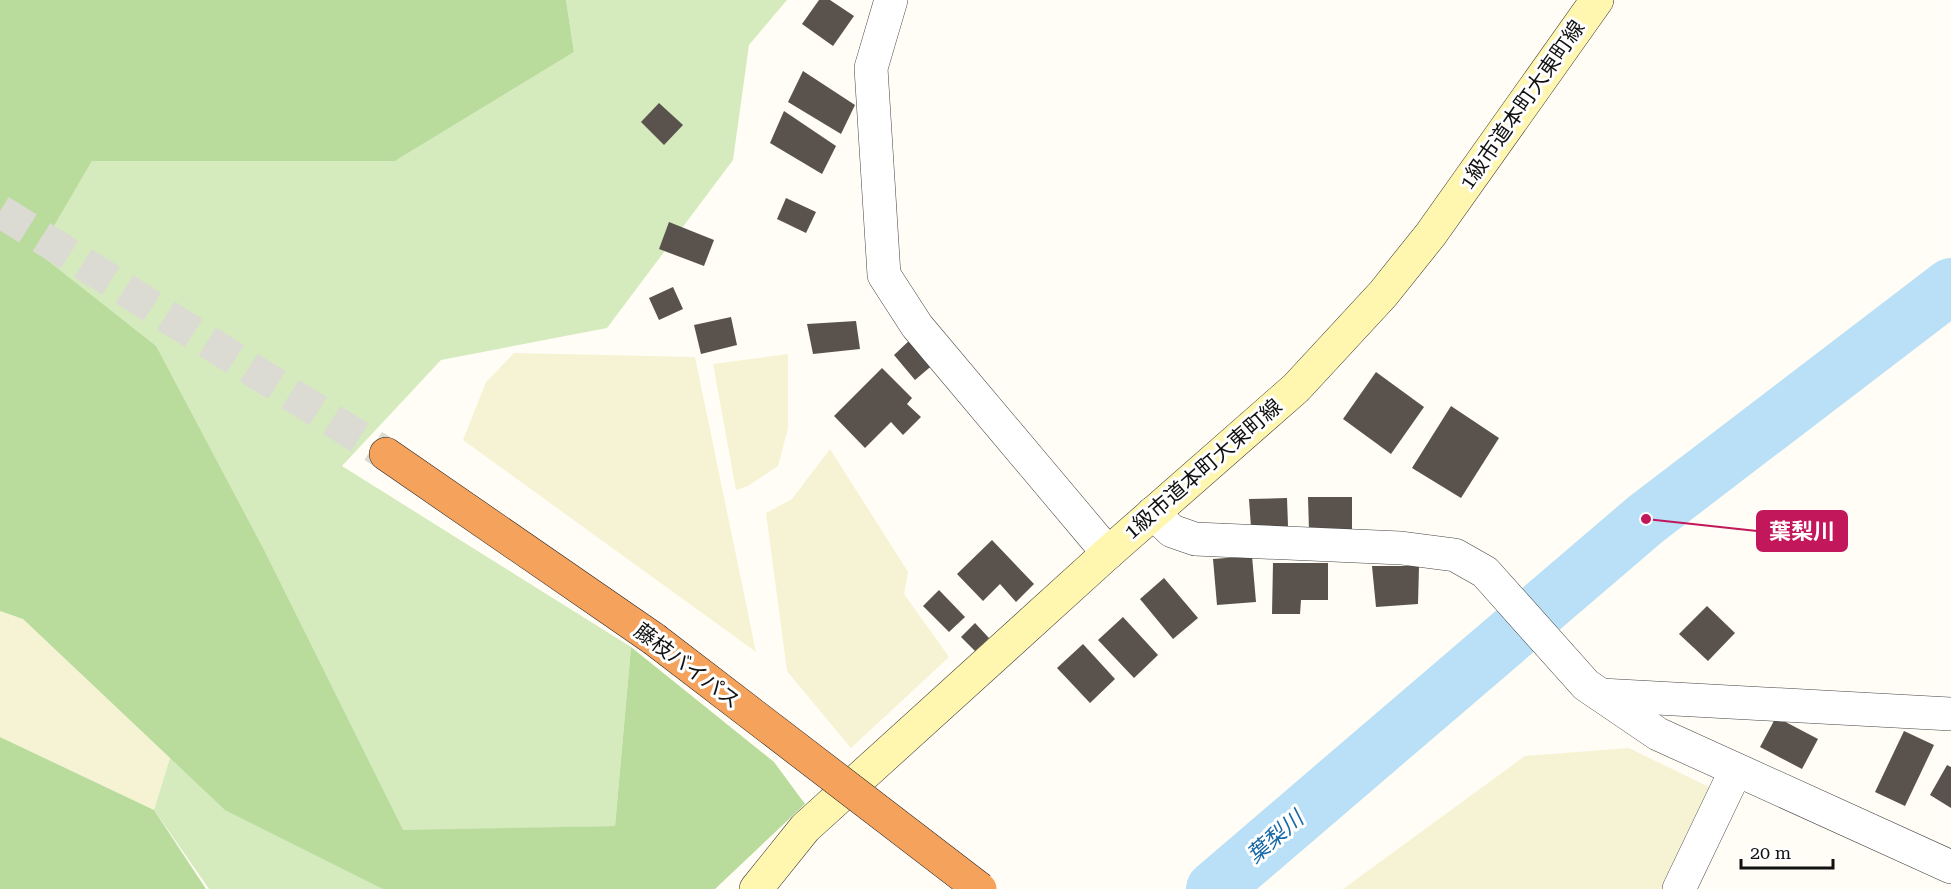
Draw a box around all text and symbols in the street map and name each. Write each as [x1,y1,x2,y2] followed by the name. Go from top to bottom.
[1455,16,1589,194] street label: 1級市道本町大東町線
[1119,394,1287,544] street label: 1級市道本町大東町線
[1757,511,1847,551] callout: 葉梨川
[1769,519,1835,544] text: 葉梨川
[630,619,744,713] street label: 藤枝バイパス
[1242,805,1310,868] water label: 葉梨川
[1741,832,1832,870] scale bar
[1750,842,1791,863] text: 20 m

